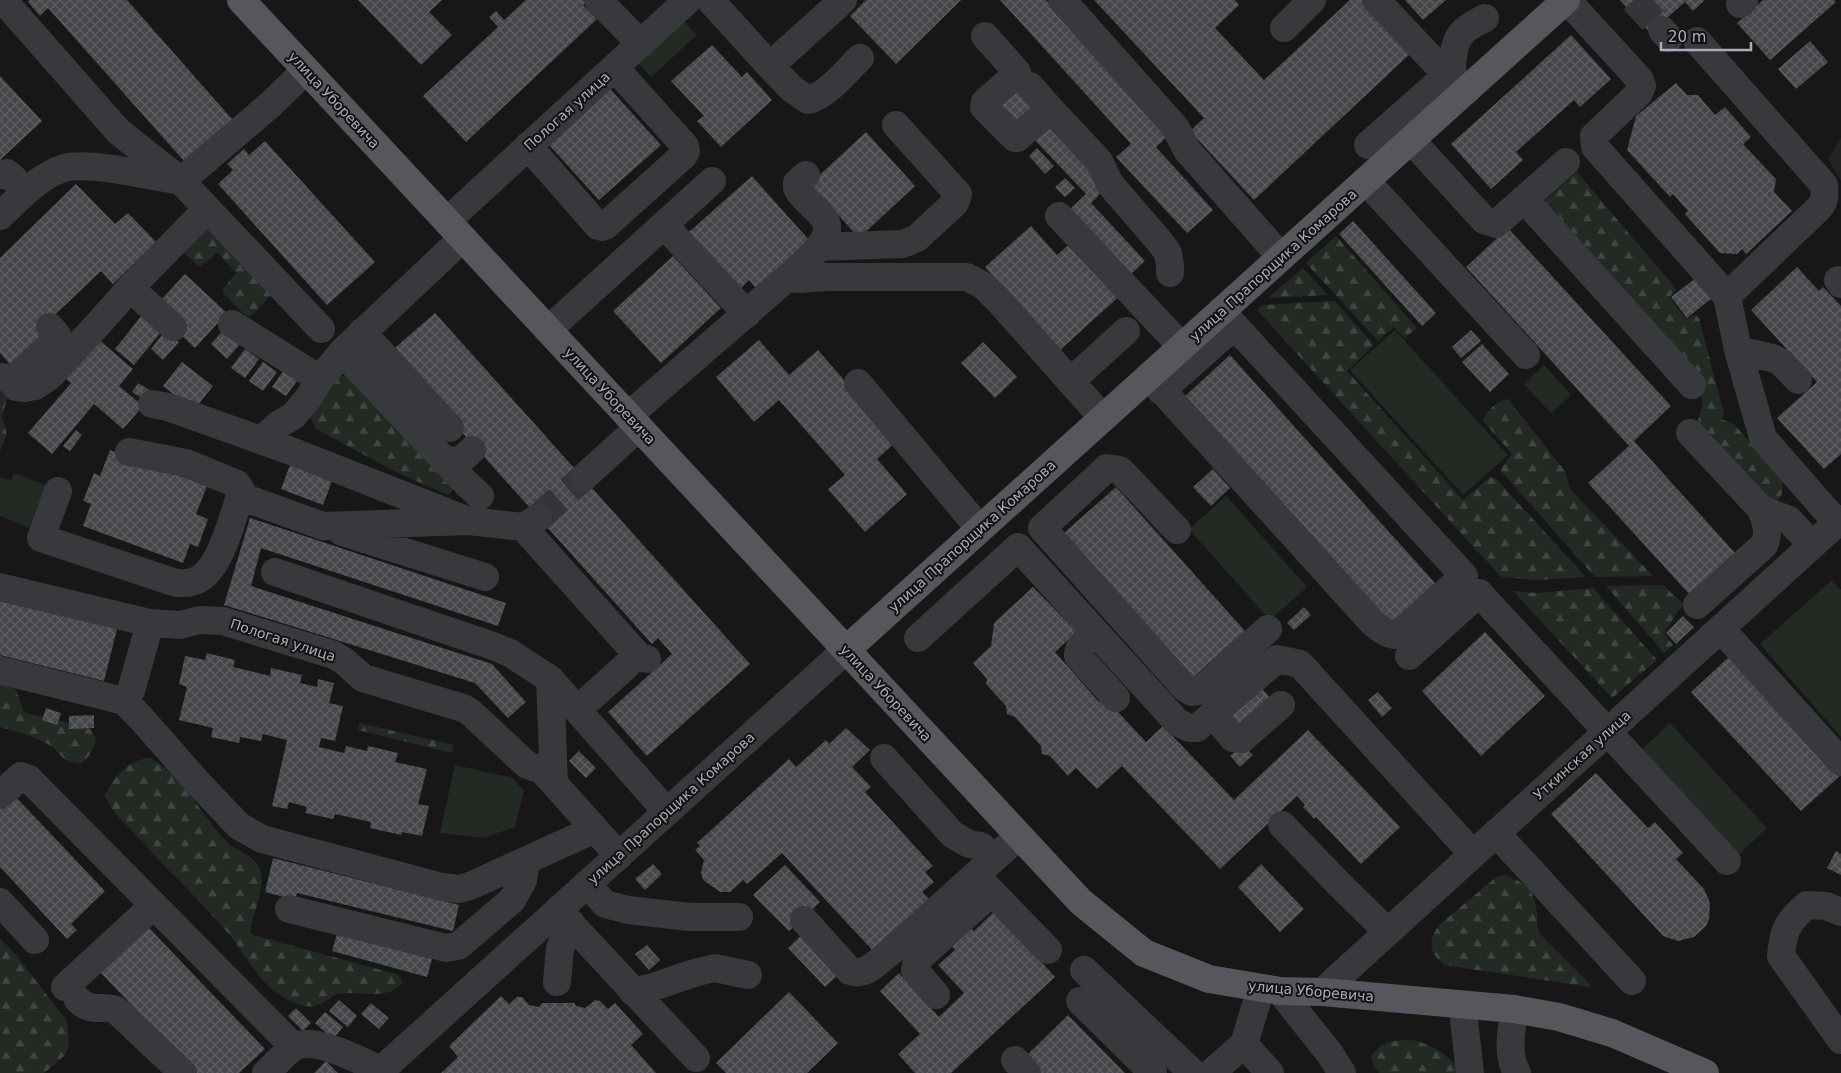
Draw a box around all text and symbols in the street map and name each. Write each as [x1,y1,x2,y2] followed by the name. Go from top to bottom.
[1661,20,1751,52] scale bar
[1668,28,1706,46] text: 20 m
[285,48,383,152] street label: улица Уборевича
[521,68,613,154] street label: Пологая улица
[1186,186,1360,344] street label: улица Прапорщика Комарова
[561,344,659,448] street label: улица Уборевича
[885,457,1059,615] street label: улица Прапорщика Комарова
[228,615,338,665] street label: Пологая улица
[837,641,935,745] street label: улица Уборевича
[1530,707,1634,803] street label: Уткинская улица
[584,729,758,887] street label: улица Прапорщика Комарова
[1247,978,1375,1004] street label: улица Уборевича

